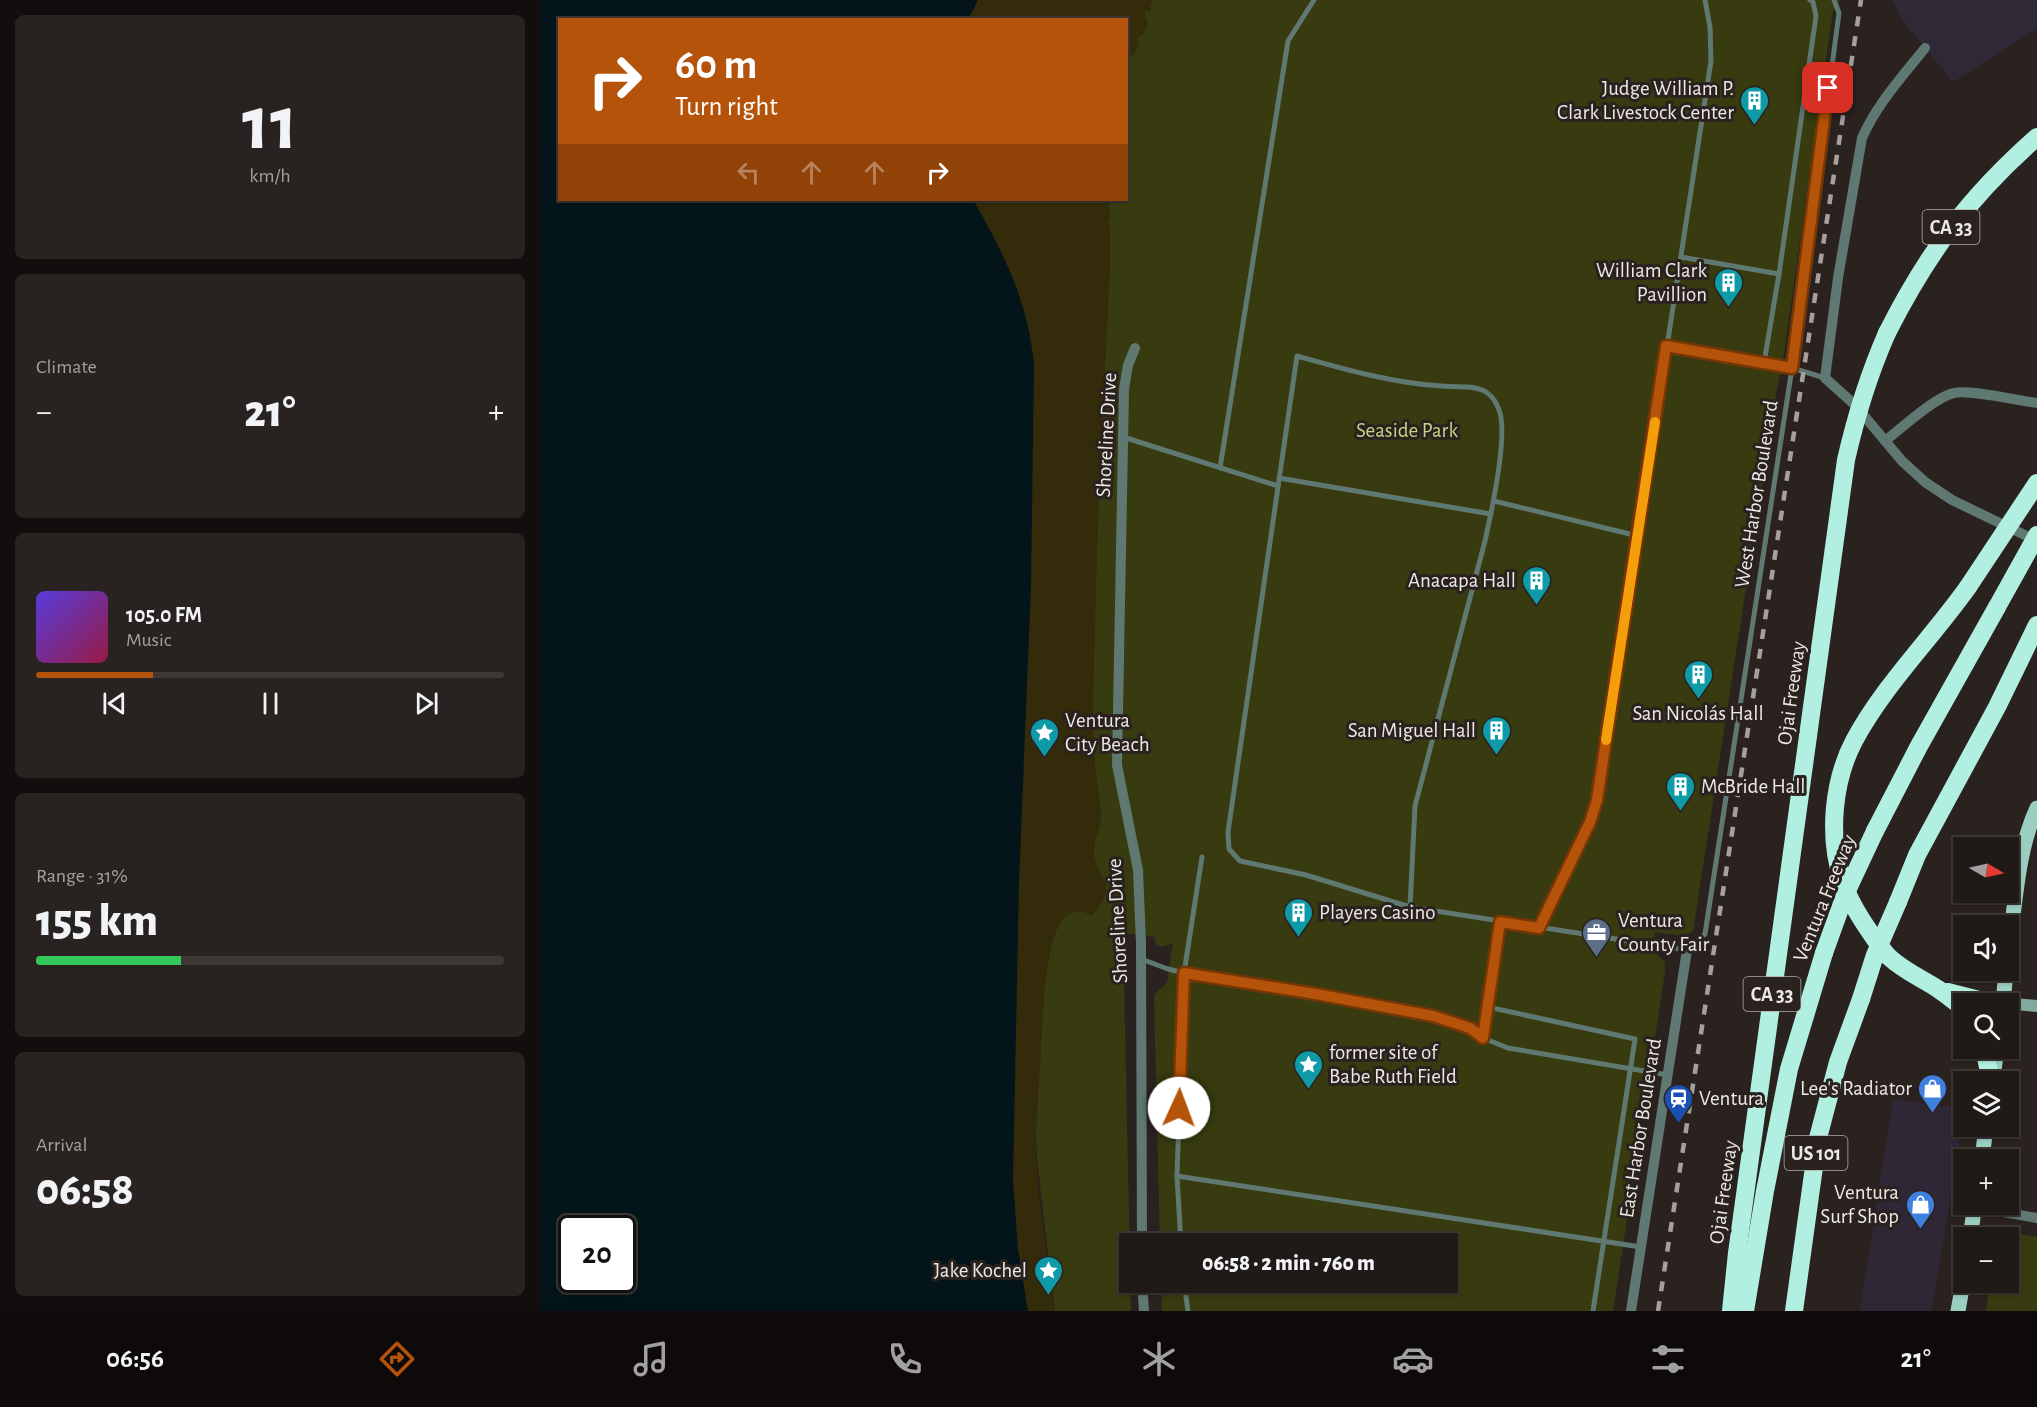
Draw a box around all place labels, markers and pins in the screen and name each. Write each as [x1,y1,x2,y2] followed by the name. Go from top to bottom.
[1802,62,1853,113] pin
[1557,78,1734,123] place label: Judge William P. Clark Livestock Center
[1739,84,1771,126] building icon: Judge William P. Clark Livestock Center
[1596,260,1707,305] place label: William Clark Pavillion
[1712,266,1744,308] building icon: William Clark Pavillion
[1521,564,1553,606] building icon: Anacapa Hall
[1408,570,1516,591] place label: Anacapa Hall
[1682,658,1714,700] building icon: San Nicolás Hall
[1632,703,1764,724] place label: San Nicolás Hall
[1065,710,1150,755] place label: Ventura City Beach
[1481,714,1513,756] building icon: San Miguel Hall
[1028,716,1060,758] place icon: Ventura City Beach
[1348,720,1476,741] place label: San Miguel Hall
[1664,770,1696,812] building icon: McBride Hall
[1701,776,1806,797] place label: McBride Hall
[1282,896,1314,938] building icon: Players Casino
[1319,902,1436,923] place label: Players Casino
[1618,910,1710,955] place label: Ventura County Fair
[1581,916,1613,958] office icon: Ventura County Fair
[1329,1042,1457,1087] place label: former site of Babe Ruth Field
[1292,1048,1324,1090] place icon: former site of Babe Ruth Field
[1917,1072,1949,1114] shop icon: Lee's Radiator
[1800,1078,1912,1099] place label: Lee's Radiator
[1662,1082,1694,1124] station icon: Ventura
[1699,1088,1764,1109] place label: Ventura
[1820,1182,1899,1227] place label: Ventura Surf Shop
[1904,1188,1936,1230] shop icon: Ventura Surf Shop
[1032,1254,1064,1296] place icon: Jake Kochel
[934,1260,1027,1281] place label: Jake Kochel

